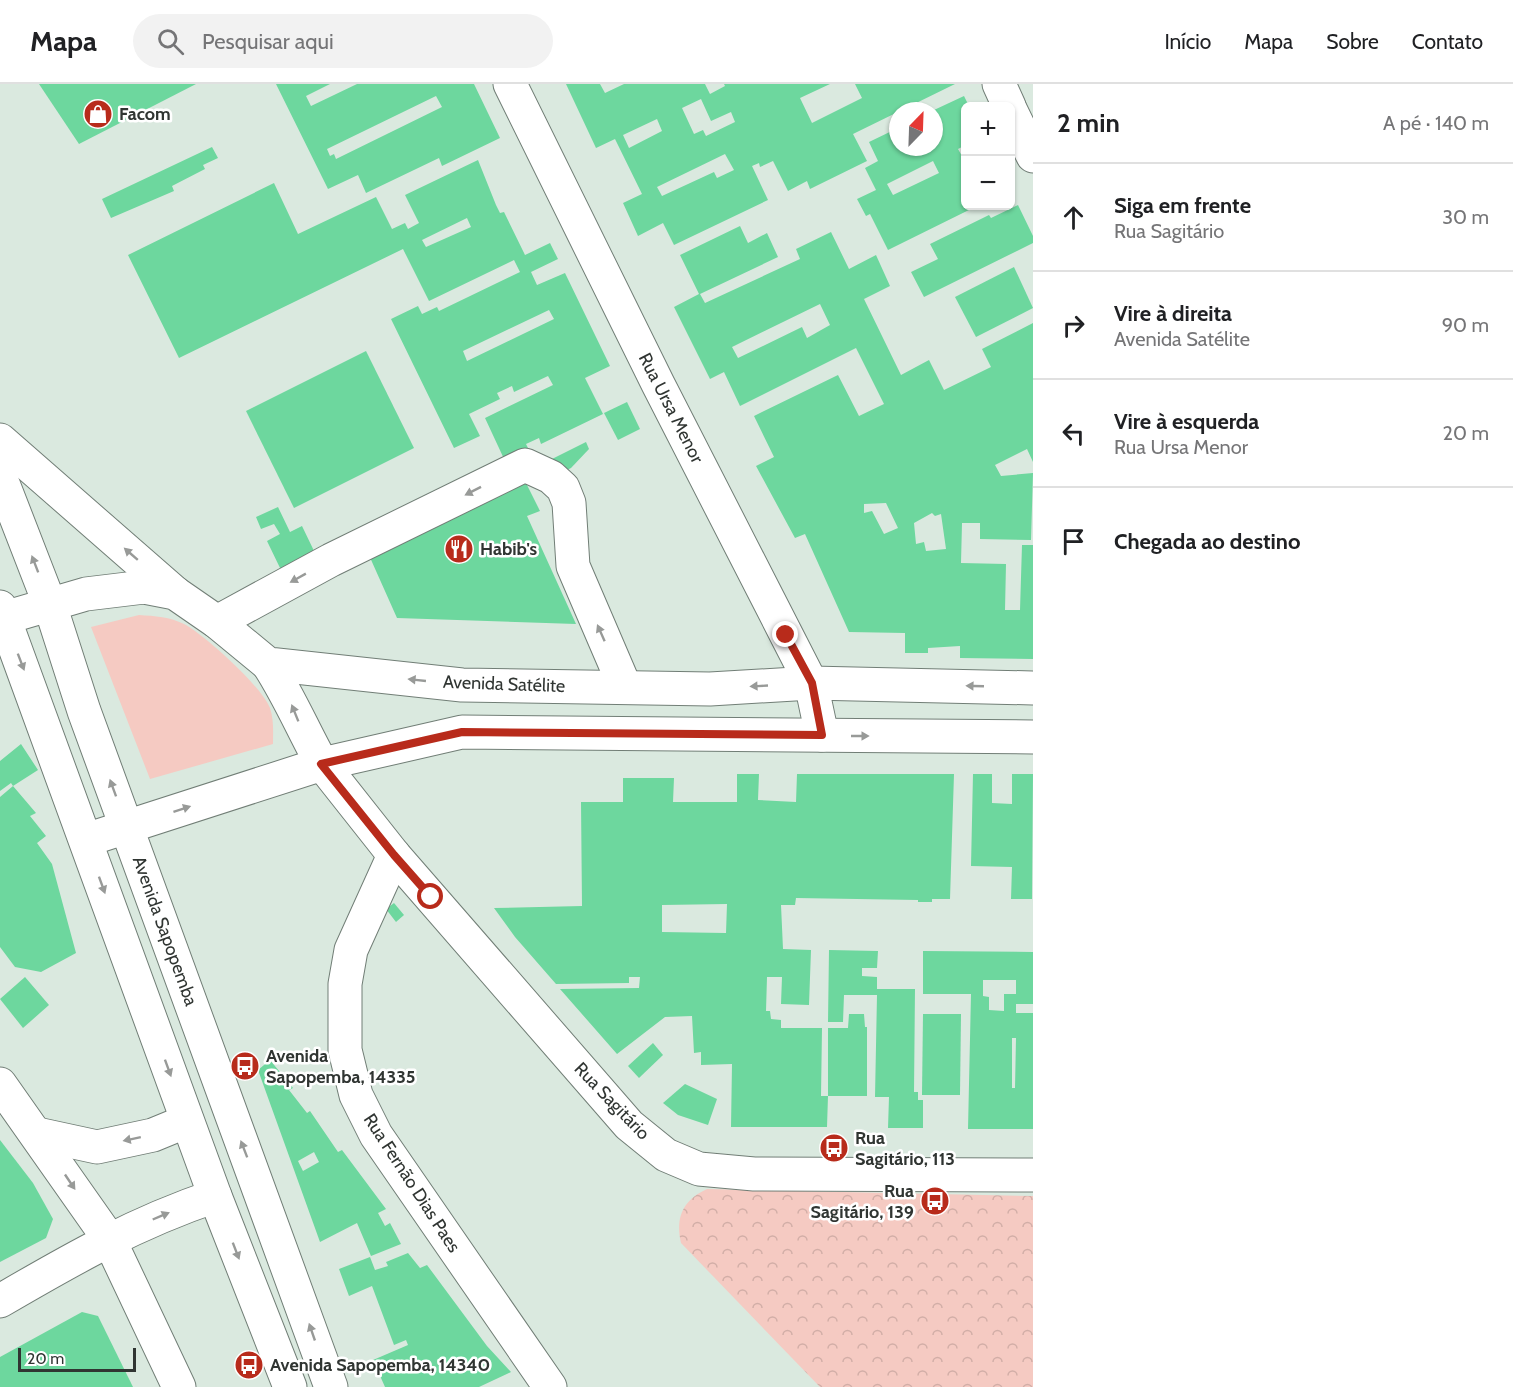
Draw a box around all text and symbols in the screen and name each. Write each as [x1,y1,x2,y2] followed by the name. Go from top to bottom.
[133,14,553,68] search box
[30,24,97,58] text: Mapa
[154,25,187,58] icon: search
[202,28,334,55] text: Pesquisar aqui
[1164,29,1211,54] text: Início
[1244,29,1293,54] text: Mapa
[1326,29,1379,54] text: Sobre
[1412,29,1483,54] text: Contato
[82,98,114,130] shop icon: Facom
[889,102,943,156] north arrow
[961,102,1015,210] map controls
[961,102,1015,156] button: +
[119,103,171,125] place label: Facom
[1057,107,1120,139] text: 2 min
[1383,111,1489,135] text: A pé · 140 m
[961,156,1015,210] button: −
[1114,192,1251,219] text: Siga em frente
[1057,201,1090,234] icon: ahead
[1442,205,1489,229] text: 30 m
[1114,219,1224,243] text: Rua Sagitário
[1114,300,1232,327] text: Vire à direita
[1057,309,1090,342] icon: right
[1442,313,1489,337] text: 90 m
[1114,327,1250,351] text: Avenida Satélite
[634,349,708,467] street label: Rua Ursa Menor
[1114,408,1259,435] text: Vire à esquerda
[1057,417,1090,450] icon: left
[1443,421,1489,445] text: 20 m
[1114,435,1248,459] text: Rua Ursa Menor
[464,486,481,496] one-way arrow
[1057,525,1090,558] icon: arrive
[1114,528,1300,555] text: Chegada ao destino
[443,533,475,565] restaurant icon: Habib's
[480,538,538,560] place label: Habib's
[124,548,139,561] one-way arrow
[30,555,40,573] one-way arrow
[289,573,306,583] one-way arrow
[772,621,798,647] route end
[596,624,606,642] one-way arrow
[17,653,26,671] one-way arrow
[442,671,566,697] street label: Avenida Satélite
[407,675,426,685] one-way arrow
[749,681,768,690] one-way arrow
[965,682,984,691] one-way arrow
[290,704,300,722] one-way arrow
[850,731,869,741] one-way arrow
[108,779,118,797] one-way arrow
[173,803,191,813] one-way arrow
[128,853,202,1009] street label: Avenida Sapopemba
[98,876,108,894] one-way arrow
[417,883,443,909] route start
[266,1045,416,1088] place label: Avenida Sapopemba, 14335
[229,1050,261,1082] bus stop icon: Avenida Sapopemba, 14335
[570,1058,654,1144] street label: Rua Sagitário
[164,1059,173,1077] one-way arrow
[359,1109,465,1257] street label: Rua Fernão Dias Paes
[855,1127,955,1170] place label: Rua Sagitário, 113
[818,1132,850,1164] bus stop icon: Rua Sagitário, 113
[122,1135,141,1144] one-way arrow
[238,1140,248,1158] one-way arrow
[64,1174,75,1190] one-way arrow
[810,1180,914,1223] place label: Rua Sagitário, 139
[919,1185,951,1217] bus stop icon: Rua Sagitário, 139
[153,1211,171,1221] one-way arrow
[232,1242,241,1260] one-way arrow
[306,1323,316,1341] one-way arrow
[18,1345,136,1372] scale bar
[27,1349,64,1368] text: 20 m
[233,1349,265,1381] bus stop icon: Avenida Sapopemba, 14340
[270,1354,490,1376] place label: Avenida Sapopemba, 14340

